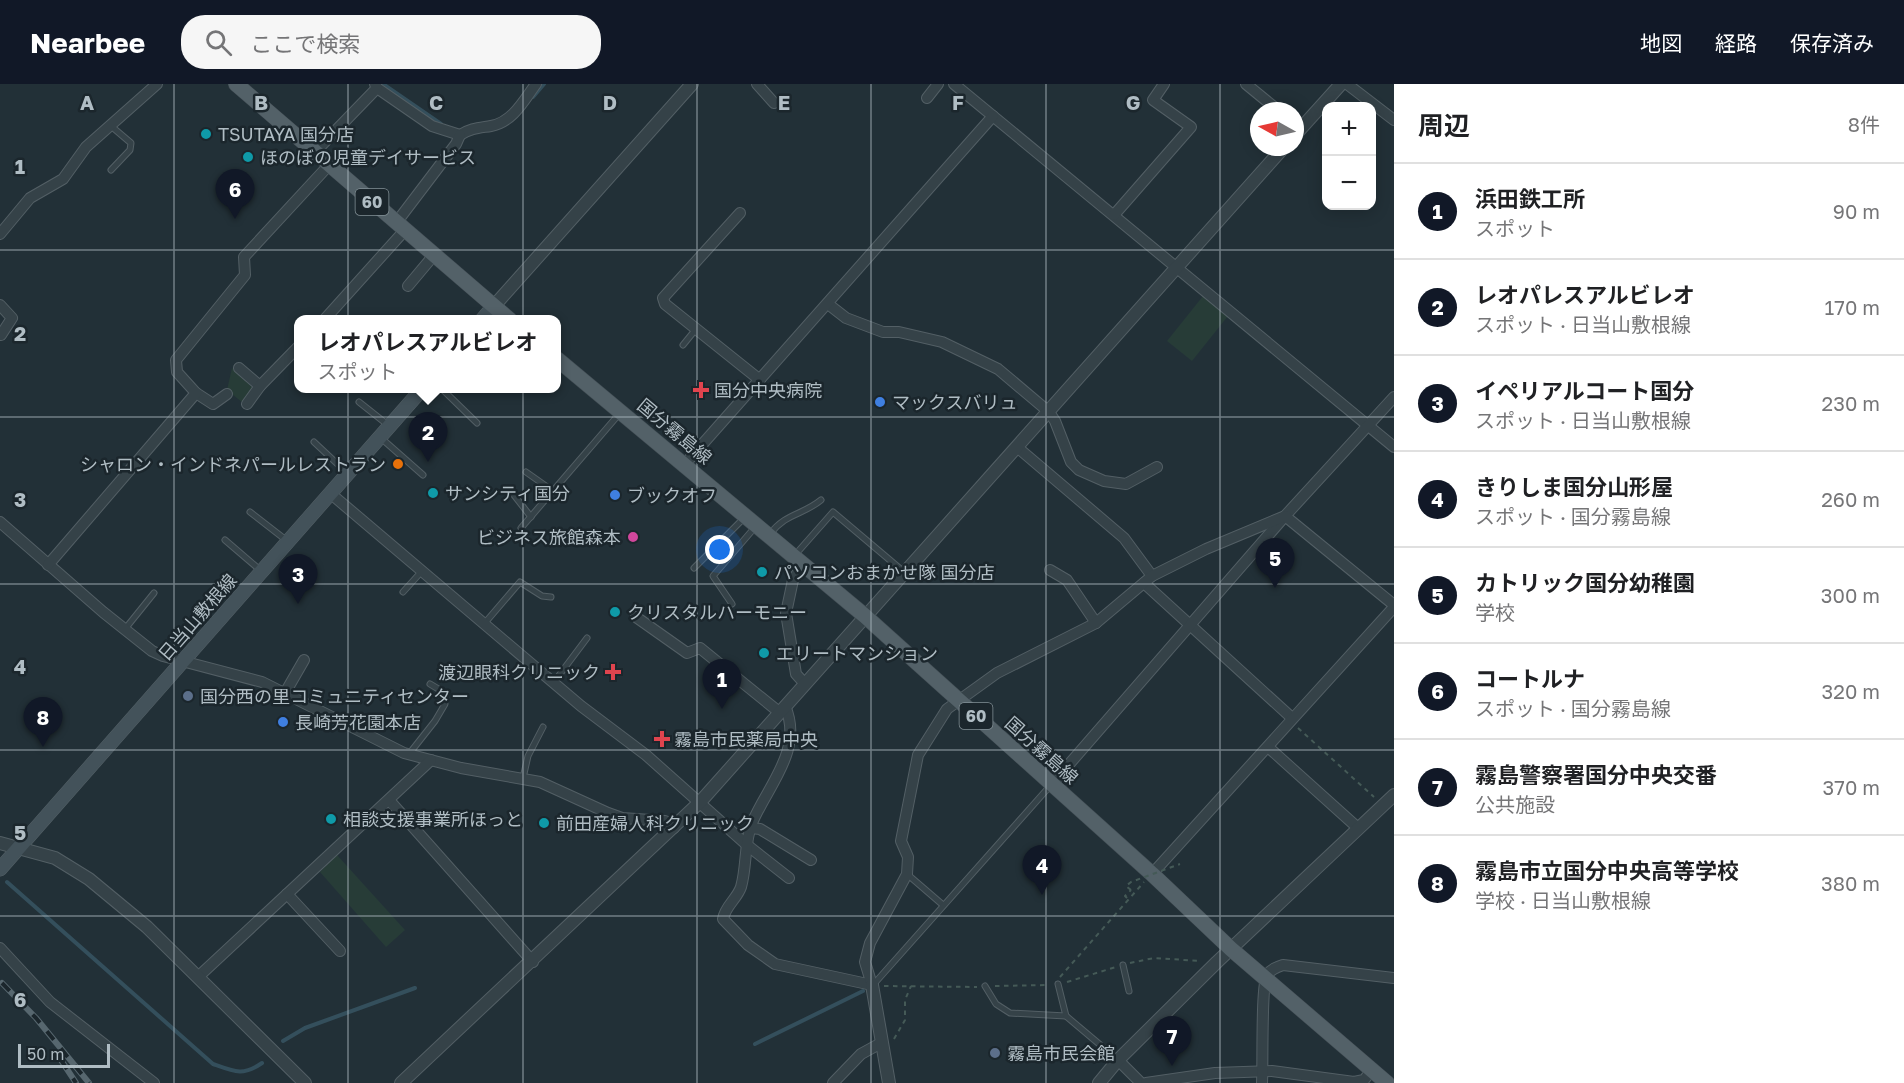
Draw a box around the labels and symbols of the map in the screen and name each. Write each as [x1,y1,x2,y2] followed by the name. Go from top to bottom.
[80,90,94,114] text: A
[254,90,268,114] text: B
[429,90,443,114] text: C
[603,90,617,114] text: D
[778,90,790,114] text: E
[952,90,964,114] text: F
[1126,90,1140,114] text: G
[1250,102,1304,156] north arrow
[218,123,354,145] place label: TSUTAYA 国分店
[199,127,213,141] marker: TSUTAYA 国分店
[260,146,476,168] place label: ほのぼの児童デイサービス
[241,150,255,164] marker: ほのぼの児童デイサービス
[15,154,25,178] text: 1
[216,170,254,219] pin: 6
[356,189,388,215] road number: 60
[14,321,26,345] text: 2
[714,379,822,401] place label: 国分中央病院
[692,381,710,399] marker: 国分中央病院
[892,391,1017,413] place label: マックスバリュ
[633,394,717,468] street label: 国分霧島線
[873,395,887,409] marker: マックスバリュ
[408,412,448,462] pin: 2
[80,453,386,475] place label: シャロン・インドネパールレストラン
[391,457,405,471] marker: シャロン・インドネパールレストラン
[445,482,570,504] place label: サンシティ国分
[627,484,717,506] place label: ブックオフ
[426,486,440,500] marker: サンシティ国分
[14,487,26,511] text: 3
[608,488,622,502] marker: ブックオフ
[477,526,621,548] place label: ビジネス旅館森本
[626,530,640,544] marker: ビジネス旅館森本
[705,535,734,564] your location
[1256,538,1294,588] pin: 5
[278,554,318,604] pin: 3
[774,561,995,583] place label: パソコンおまかせ隊 国分店
[755,565,769,579] marker: パソコンおまかせ隊 国分店
[153,569,241,665] street label: 日当山敷根線
[627,601,807,623] place label: クリスタルハーモニー
[608,605,622,619] marker: クリスタルハーモニー
[776,642,938,664] place label: エリートマンション
[757,646,771,660] marker: エリートマンション
[14,654,26,678] text: 4
[702,660,742,709] pin: 1
[438,661,600,683] place label: 渡辺眼科クリニック
[604,663,622,681] marker: 渡辺眼科クリニック
[200,685,469,707] place label: 国分西の里コミュニティセンター
[181,689,195,703] marker: 国分西の里コミュニティセンター
[24,698,63,747] pin: 8
[960,703,992,729] road number: 60
[295,711,421,733] place label: 長崎芳花園本店
[1001,712,1083,788] street label: 国分霧島線
[276,715,290,729] marker: 長崎芳花園本店
[674,728,818,750] place label: 霧島市民薬局中央
[655,732,669,746] marker: 霧島市民薬局中央
[343,808,523,830] place label: 相談支援事業所ほっと
[324,812,338,826] marker: 相談支援事業所ほっと
[556,812,754,834] place label: 前田産婦人科クリニック
[537,816,551,830] marker: 前田産婦人科クリニック
[14,820,26,844] text: 5
[1022,846,1062,895] pin: 4
[14,987,26,1011] text: 6
[1152,1016,1192,1066] pin: 7
[18,1041,110,1068] scale bar
[1007,1042,1115,1064] place label: 霧島市民会館
[988,1046,1002,1060] marker: 霧島市民会館

